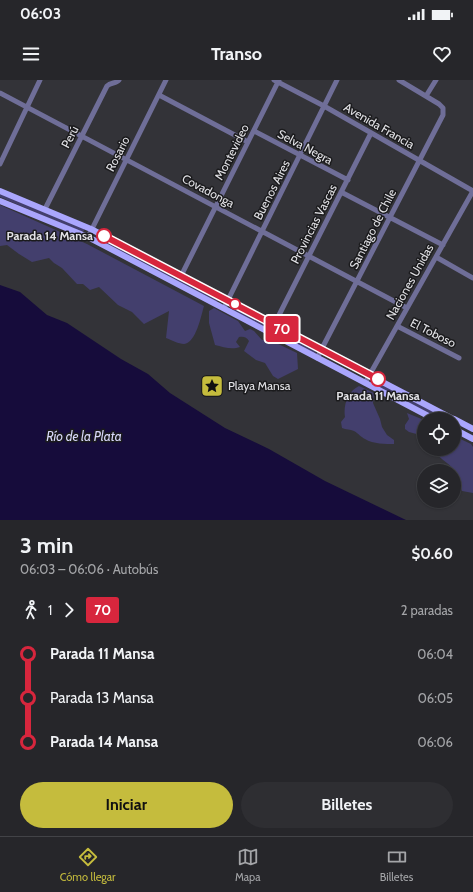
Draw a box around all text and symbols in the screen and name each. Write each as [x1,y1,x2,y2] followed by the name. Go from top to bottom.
[20,5,61,23] text: 06:03
[20,43,42,65] icon: menu
[211,43,262,65] text: Transo
[431,43,453,65] icon: heart
[341,99,417,152] street label: Avenida Francia
[211,121,252,182] street label: Montevideo
[58,123,81,150] street label: Perú
[275,126,335,167] street label: Selva Negra
[102,133,133,174] street label: Rosario
[250,157,293,222] street label: Buenos Aires
[180,171,237,211] street label: Covadonga
[287,181,340,266] street label: Provincias Vascas
[346,186,399,271] street label: Santiago de Chile
[6,228,93,243] place label: Parada 14 Mansa
[96,228,112,244] marker: Parada 14 Mansa
[383,241,437,322] street label: Naciones Unidas
[229,298,241,310] unlabelled marker
[408,315,459,351] street label: El Toboso
[264,316,300,342] line badge: 70
[274,320,290,338] text: 70
[370,371,386,387] marker: Parada 11 Mansa
[199,373,225,399] place icon: Playa Mansa
[228,378,291,393] place label: Playa Mansa
[336,388,420,403] place label: Parada 11 Mansa
[417,412,461,508] map controls
[417,412,461,456] button: locate
[46,428,122,444] water label: Río de la Plata
[417,464,461,508] button: layers
[20,532,73,559] text: 3 min
[412,545,453,563] text: $0.60
[20,561,158,577] text: 06:03 – 06:06 · Autobús
[20,599,42,621] icon: walk
[58,599,80,621] icon: forward
[94,601,111,619] text: 70
[48,602,52,618] text: 1
[401,602,453,618] text: 2 paradas
[50,645,154,663] text: Parada 11 Mansa
[417,646,453,662] text: 06:04
[50,689,154,707] text: Parada 13 Mansa
[418,690,453,706] text: 06:05
[50,733,158,751] text: Parada 14 Mansa
[417,734,453,750] text: 06:06
[20,782,233,828] button: Iniciar
[241,782,453,828] button: Billetes
[60,846,116,884] tab: Cómo llegar
[235,846,260,884] tab: Mapa
[380,846,413,884] tab: Billetes

